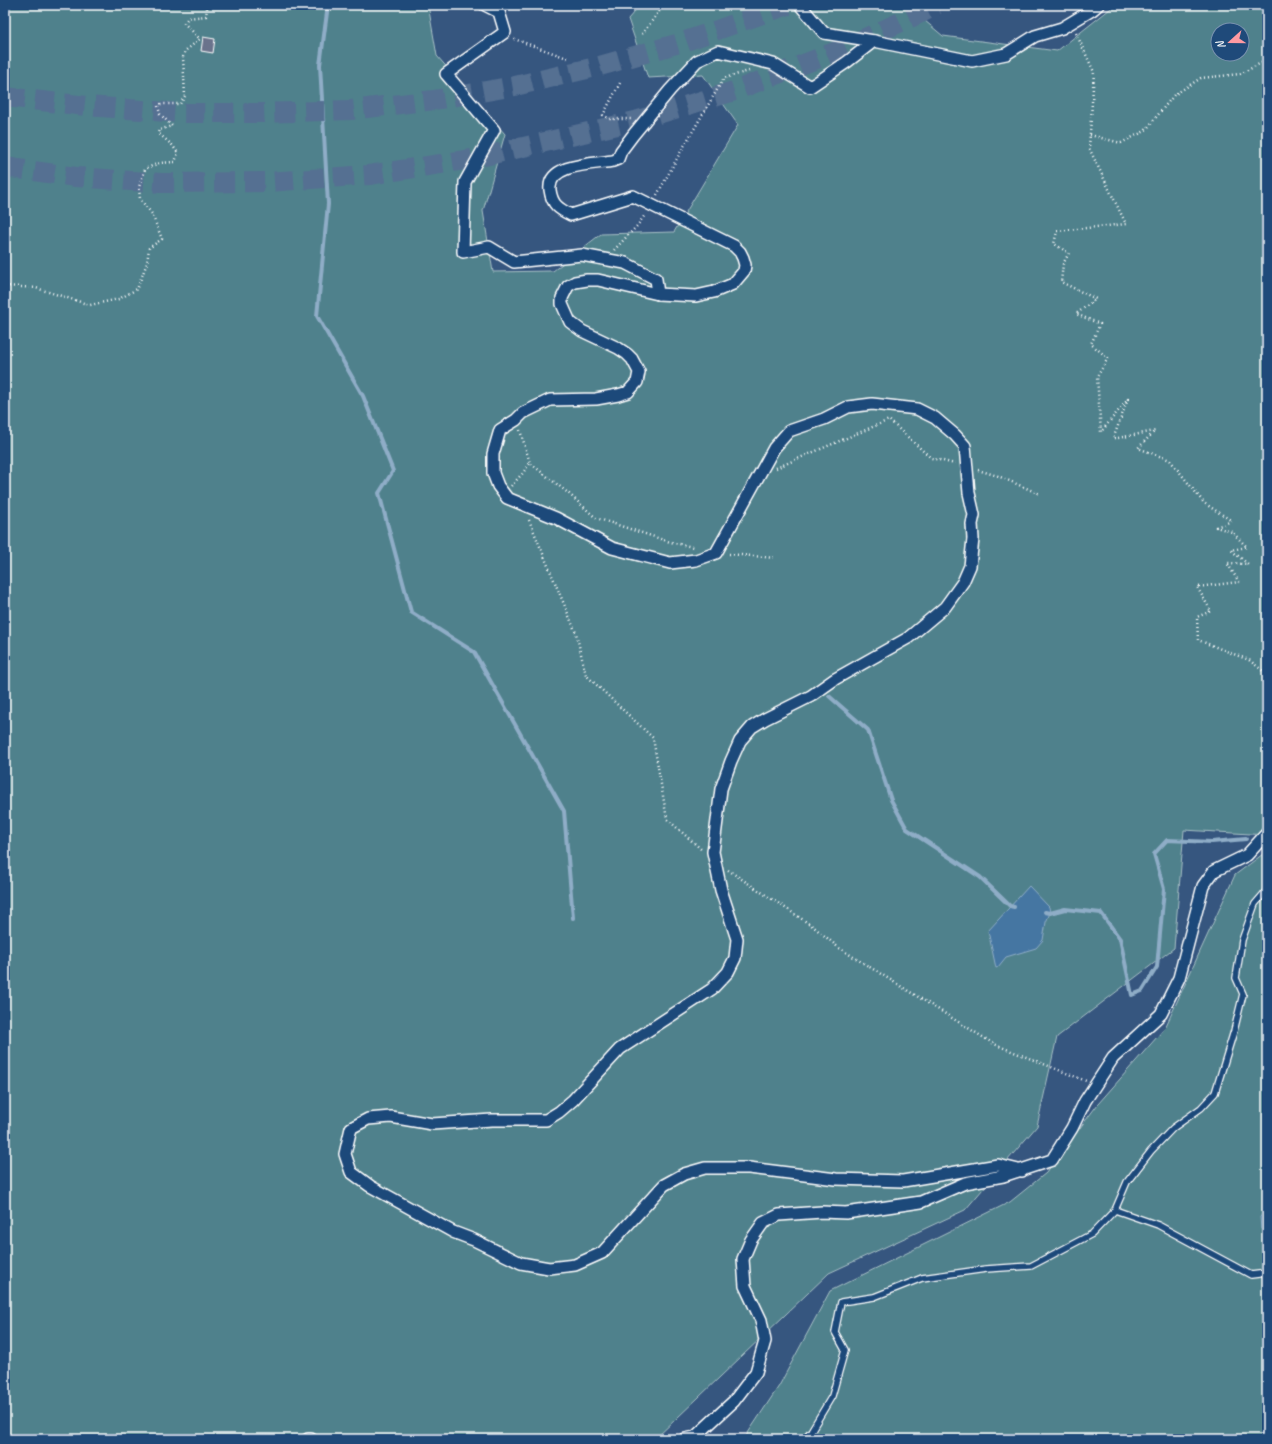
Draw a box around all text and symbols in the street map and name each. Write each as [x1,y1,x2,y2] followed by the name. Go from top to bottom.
[1210,22,1250,62] north arrow
[1212,38,1228,51] text: N

